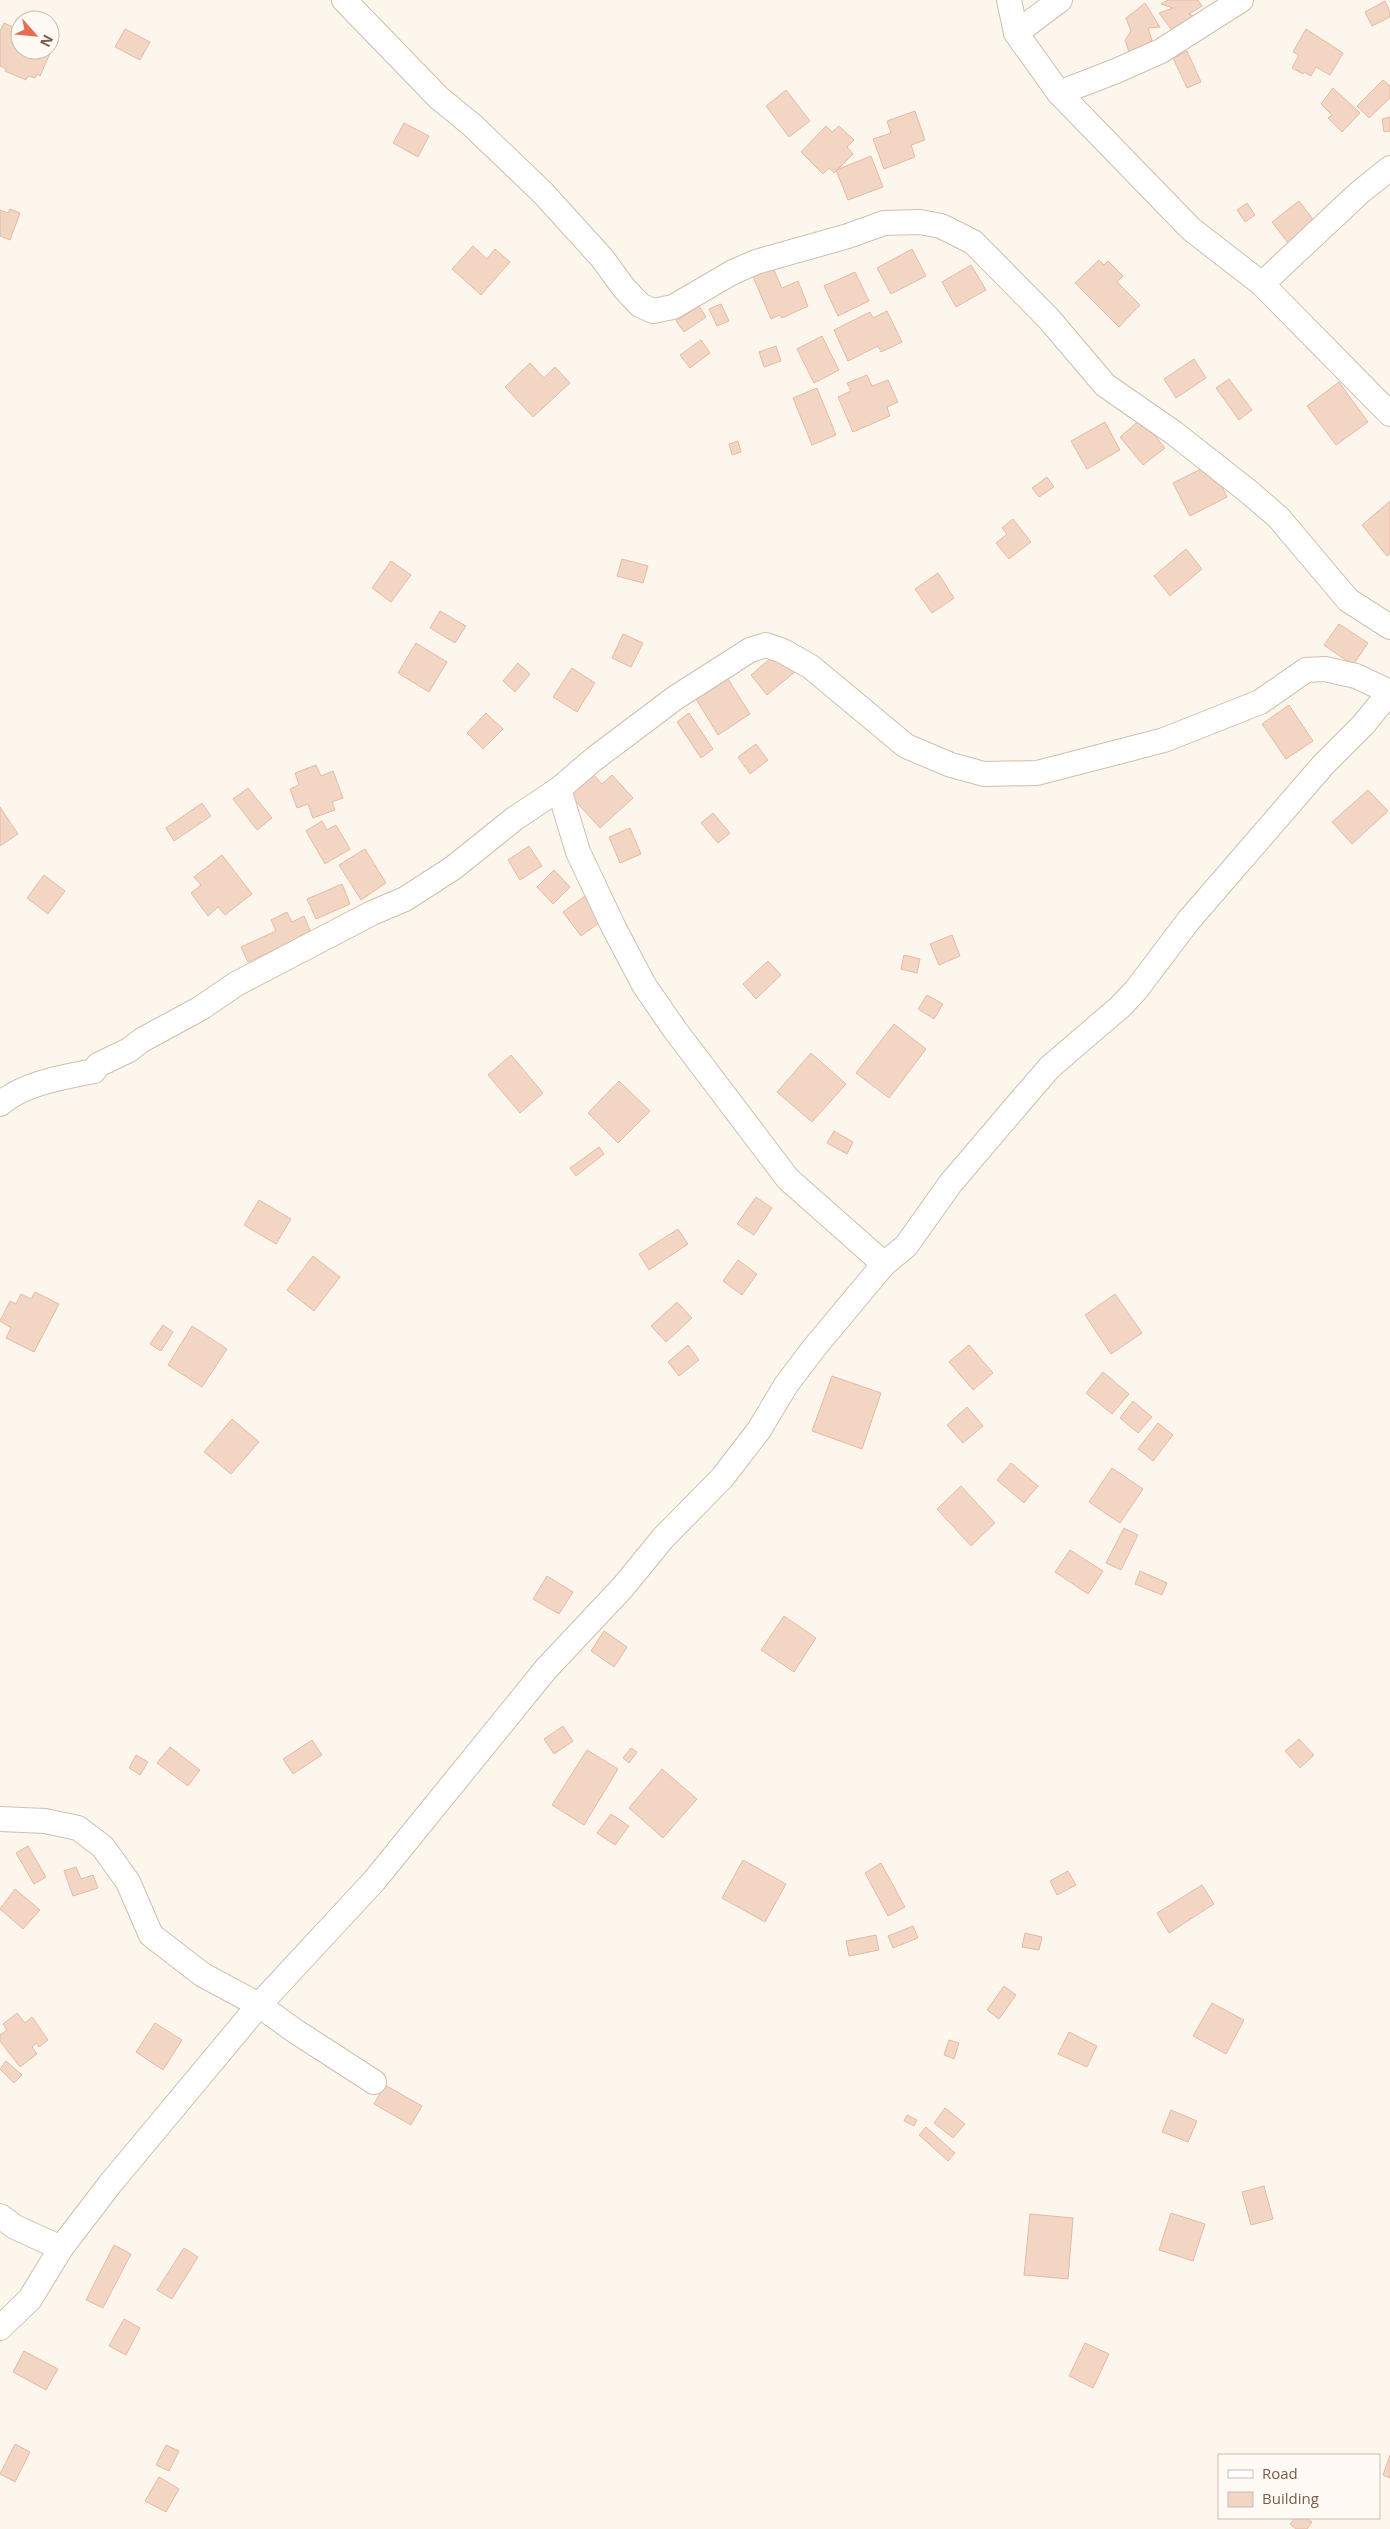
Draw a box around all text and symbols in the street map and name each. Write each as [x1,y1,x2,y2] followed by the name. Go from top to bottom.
[10,10,60,60] north arrow
[36,32,58,51] text: N
[1218,2454,1380,2519] legend
[1262,2463,1298,2483] text: Road
[1262,2488,1319,2508] text: Building

